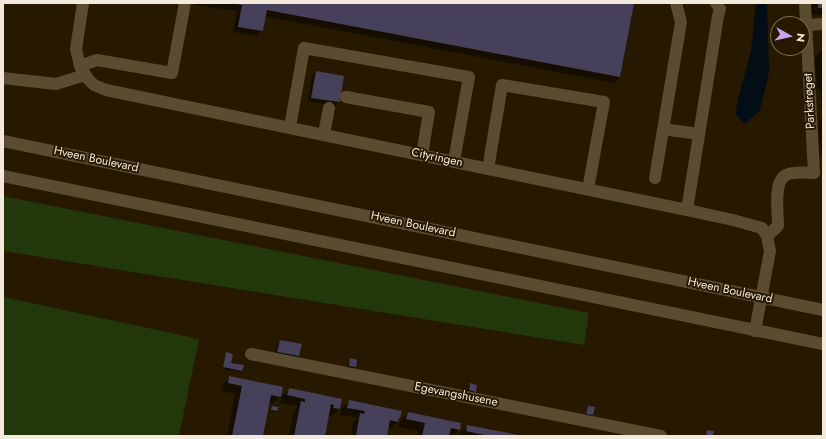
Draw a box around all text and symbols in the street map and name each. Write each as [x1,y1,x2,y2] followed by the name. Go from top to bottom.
[770,16,810,56] north arrow
[792,32,809,43] text: N
[801,73,819,129] street label: Parkstrøget
[52,144,140,176] street label: Hveen Boulevard
[410,146,464,170] street label: Cityringen
[369,209,457,241] street label: Hveen Boulevard
[686,275,774,307] street label: Hveen Boulevard
[413,380,499,410] street label: Egevangshusene

